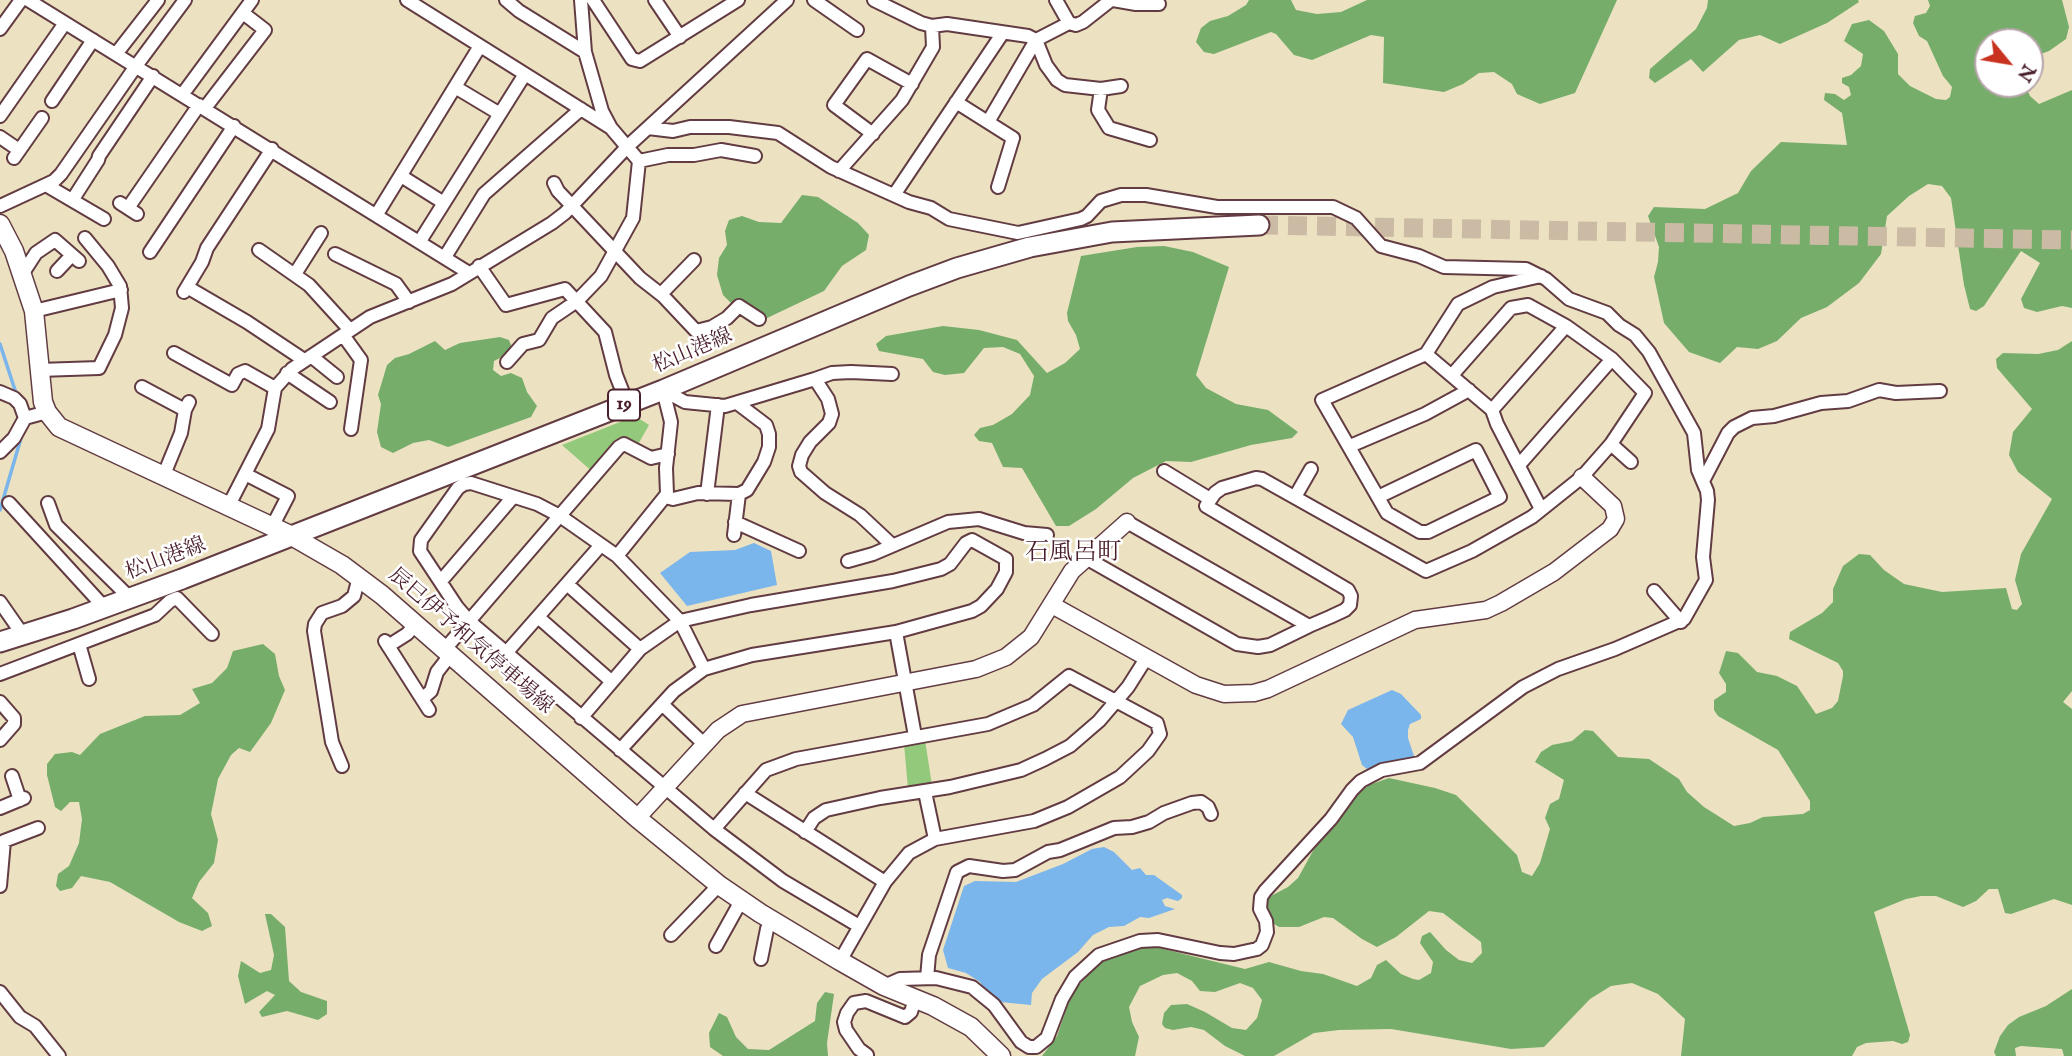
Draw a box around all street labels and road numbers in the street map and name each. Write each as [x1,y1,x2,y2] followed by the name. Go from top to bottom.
[649,324,737,380] street label: 松山港線
[608,390,640,420] road number: 19
[122,533,210,587] street label: 松山港線
[382,564,558,720] street label: 辰巳伊予和気停車場線

